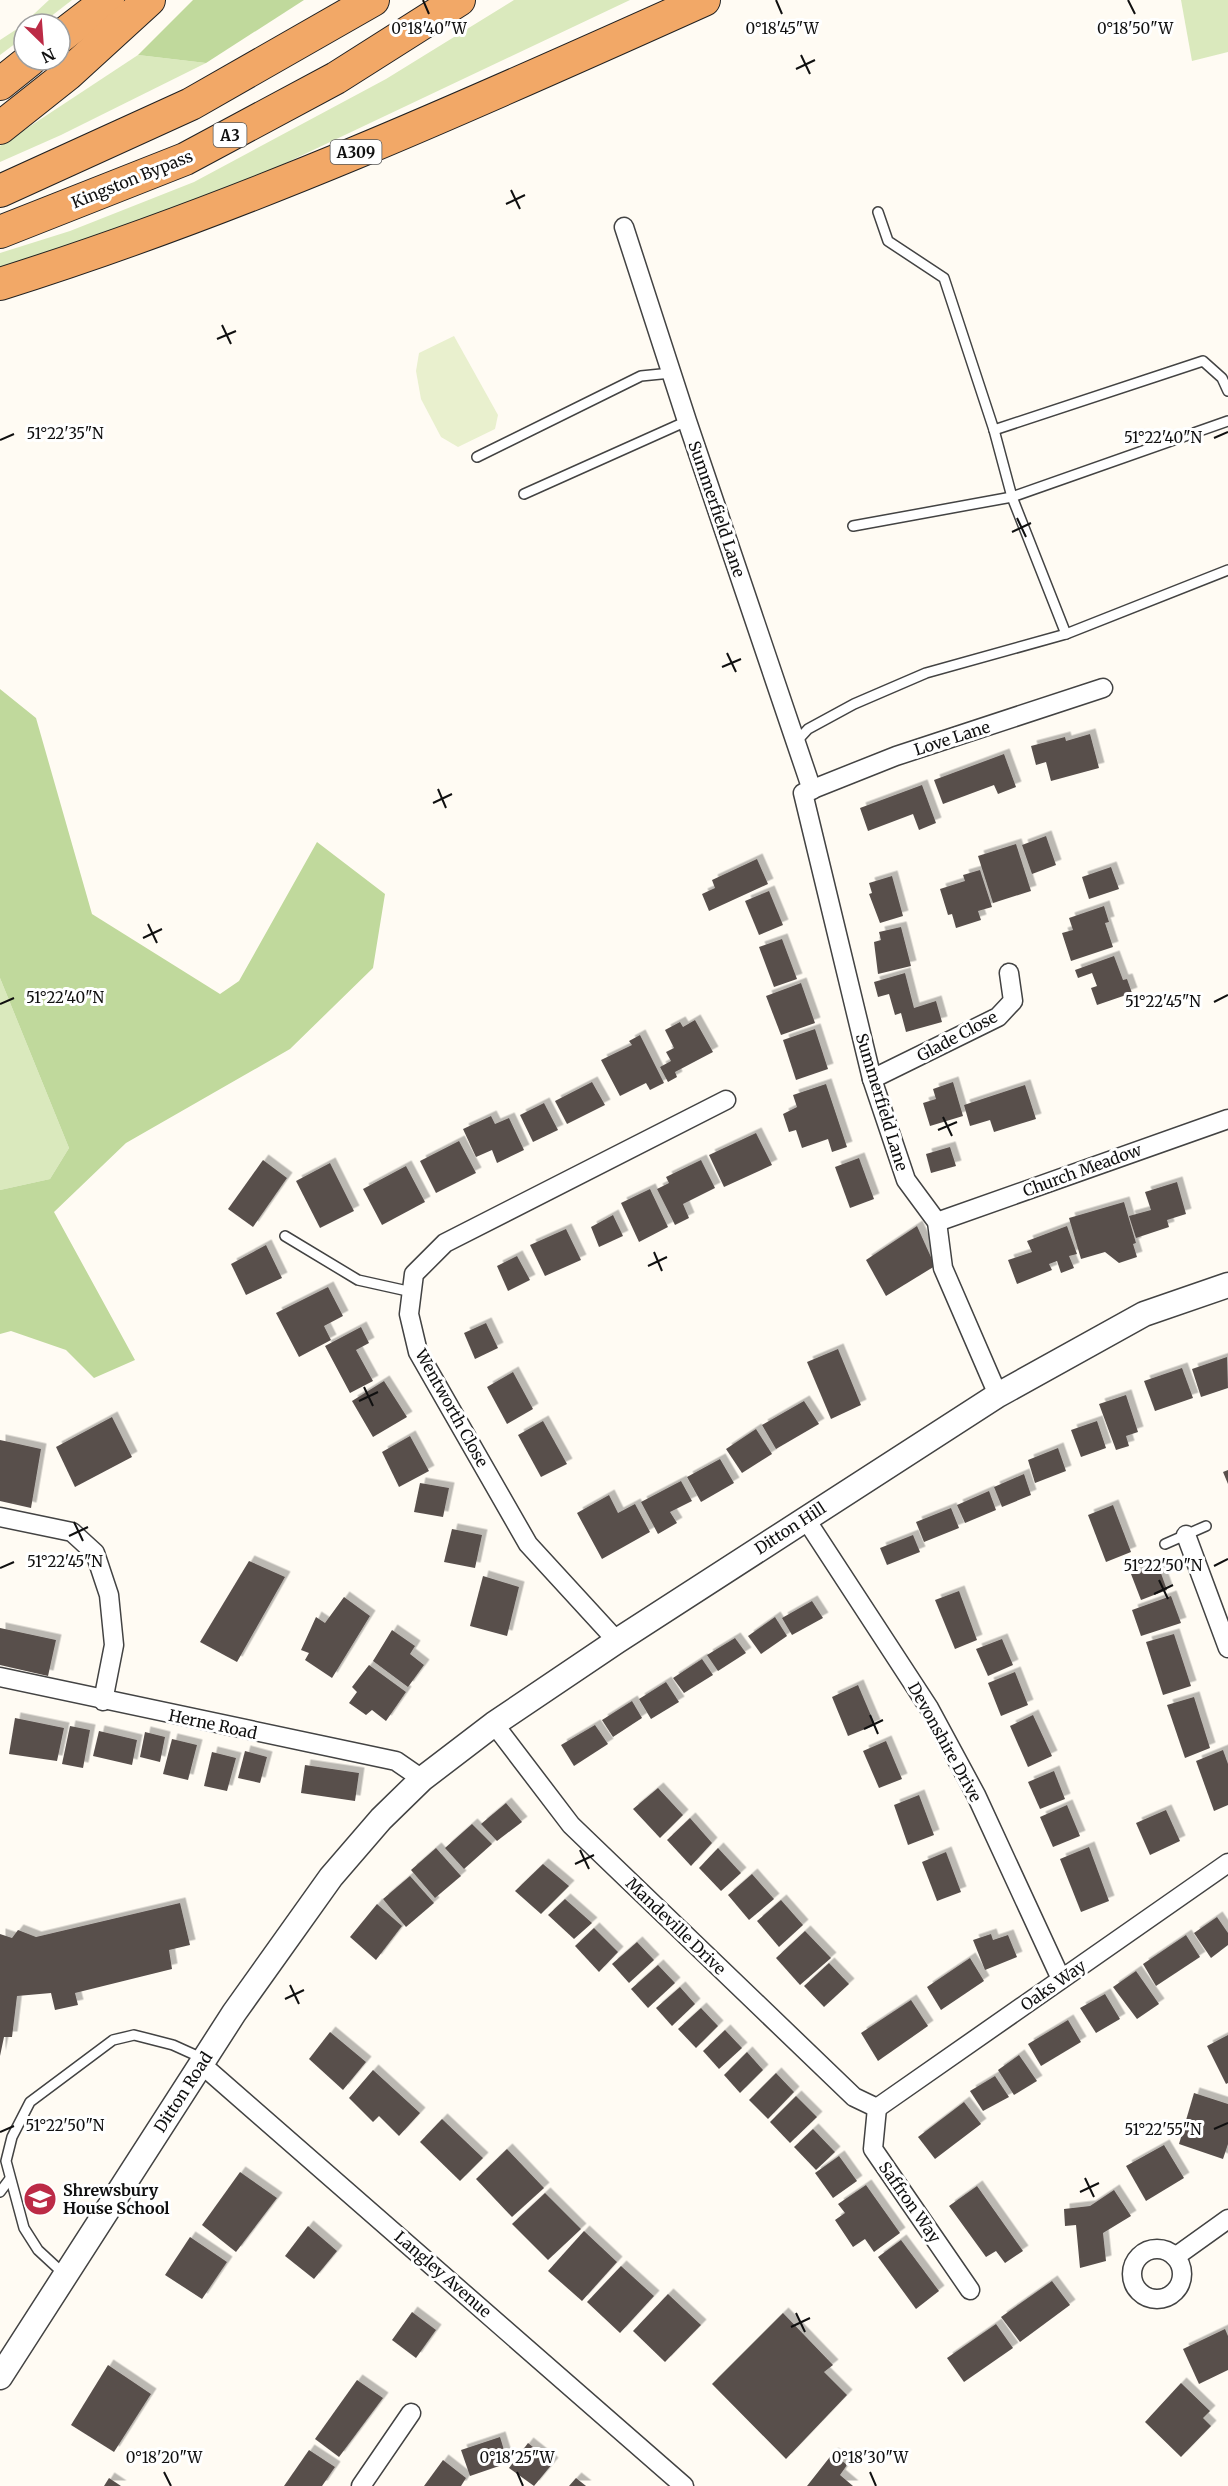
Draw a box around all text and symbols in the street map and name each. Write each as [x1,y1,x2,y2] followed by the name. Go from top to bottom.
[12,12,72,72] north arrow
[391,19,468,38] text: 0°18'40"W
[745,19,820,38] text: 0°18'45"W
[1097,19,1174,38] text: 0°18'50"W
[38,44,58,67] text: N
[214,123,246,147] road number: A3
[330,140,382,164] road number: A309
[69,146,196,212] street label: Kingston Bypass
[26,424,104,443] text: 51°22'35"N
[1124,428,1202,447] text: 51°22'40"N
[684,438,750,580] street label: Summerfield Lane
[912,716,992,760] street label: Love Lane
[26,988,104,1007] text: 51°22'40"N
[1125,992,1201,1011] text: 51°22'45"N
[913,1007,1001,1065] street label: Glade Close
[852,1031,912,1173] street label: Summerfield Lane
[1020,1139,1145,1201] street label: Church Meadow
[411,1345,493,1470] street label: Wentworth Close
[751,1498,829,1558] street label: Ditton Hill
[27,1552,103,1571] text: 51°22'45"N
[1124,1556,1203,1575] text: 51°22'50"N
[904,1679,986,1805] street label: Devonshire Drive
[167,1705,259,1743] street label: Herne Road
[622,1873,730,1979] street label: Mandeville Drive
[1017,1955,1090,2015] street label: Oaks Way
[150,2048,217,2136] street label: Ditton Road
[26,2116,105,2135] text: 51°22'50"N
[1124,2120,1202,2139] text: 51°22'55"N
[875,2158,946,2247] street label: Saffron Way
[63,2180,170,2218] place label: Shrewsbury House School
[22,2181,58,2217] school or university icon: Shrewsbury House School
[391,2227,495,2321] street label: Langley Avenue
[126,2448,203,2467] text: 0°18'20"W
[479,2448,556,2467] text: 0°18'25"W
[832,2448,909,2467] text: 0°18'30"W

